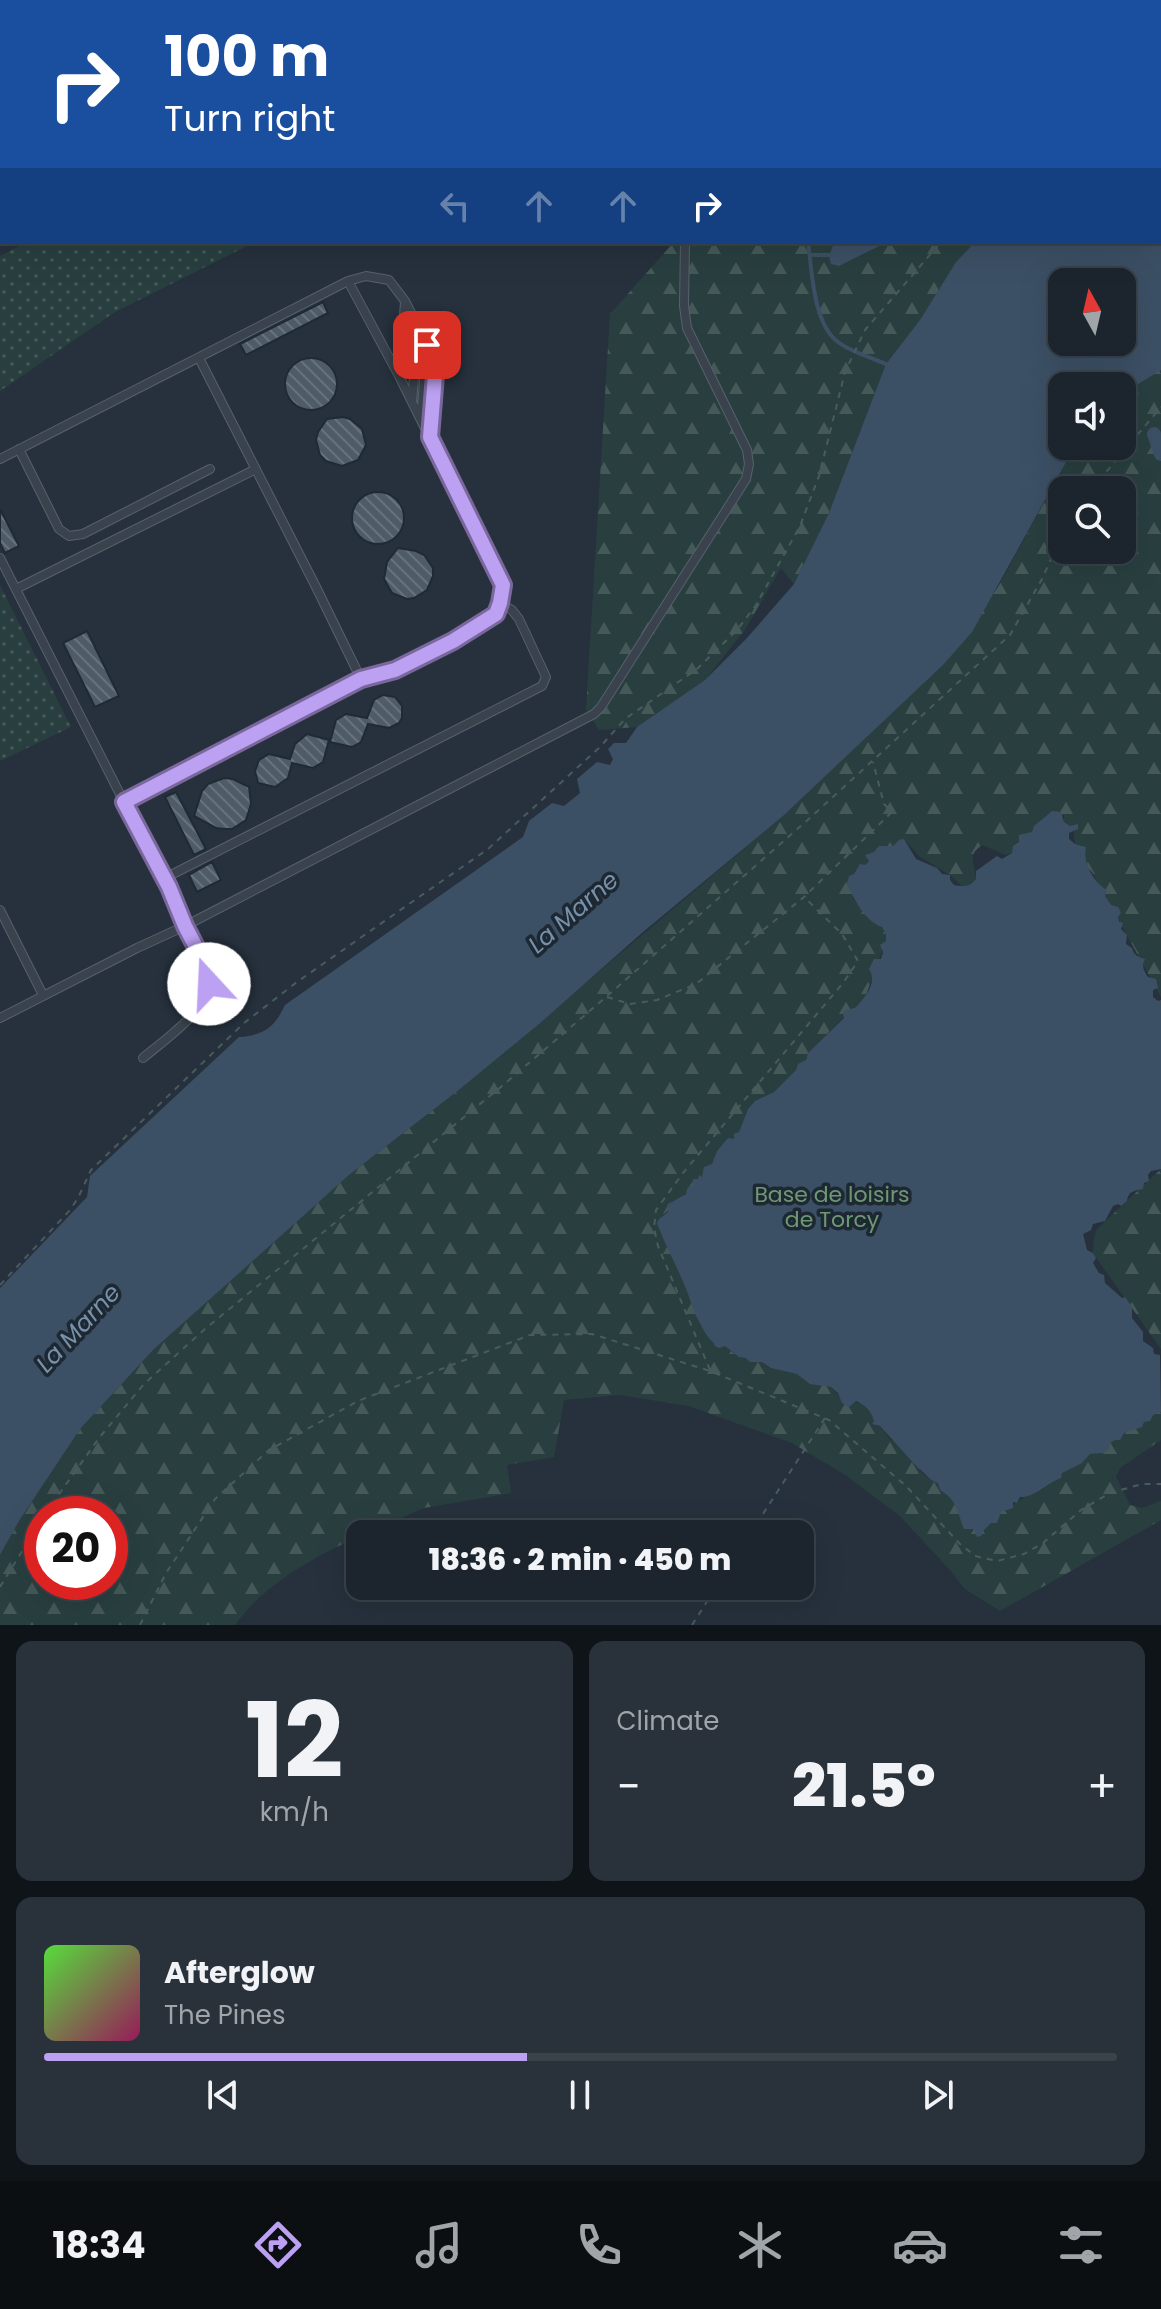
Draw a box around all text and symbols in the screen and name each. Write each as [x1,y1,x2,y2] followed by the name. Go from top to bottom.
[164,17,329,96] text: 100 m
[32,32,136,136] icon: right
[164,93,335,144] text: Turn right
[433,184,477,228] icon: left
[517,184,561,228] icon: ahead
[601,184,645,228] icon: ahead
[685,184,729,228] icon: right
[1048,268,1136,356] north arrow
[1048,268,1136,564] map controls
[393,311,461,379] pin
[405,323,449,367] icon: arrive
[1048,372,1136,460] button: sound
[1048,476,1136,564] button: search
[521,863,625,960] water label: La Marne
[167,942,251,1026] position arrow
[754,1179,910,1235] park label: Base de loisirs de Torcy
[28,1277,128,1379] water label: La Marne
[24,1496,128,1600] speed limit sign: 20
[429,1538,731,1581] text: 18:36 · 2 min · 450 m
[245,1668,344,1813] text: 12
[617,1703,719,1739] text: Climate
[792,1744,936,1828] text: 21.5°
[617,1756,641,1817] text: −
[1087,1756,1117,1817] text: +
[260,1794,329,1830] text: km/h
[164,1951,315,1994] text: Afterglow
[164,1997,286,2033] text: The Pines
[201,2073,245,2117] icon: previous
[558,2073,602,2117] icon: pause
[916,2073,960,2117] icon: next
[250,2217,306,2273] icon: directions
[411,2217,467,2273] icon: music
[571,2217,627,2273] icon: phone
[732,2217,788,2273] icon: climate
[892,2217,948,2273] icon: car
[1053,2217,1109,2273] icon: filters
[52,2220,146,2271] text: 18:34

